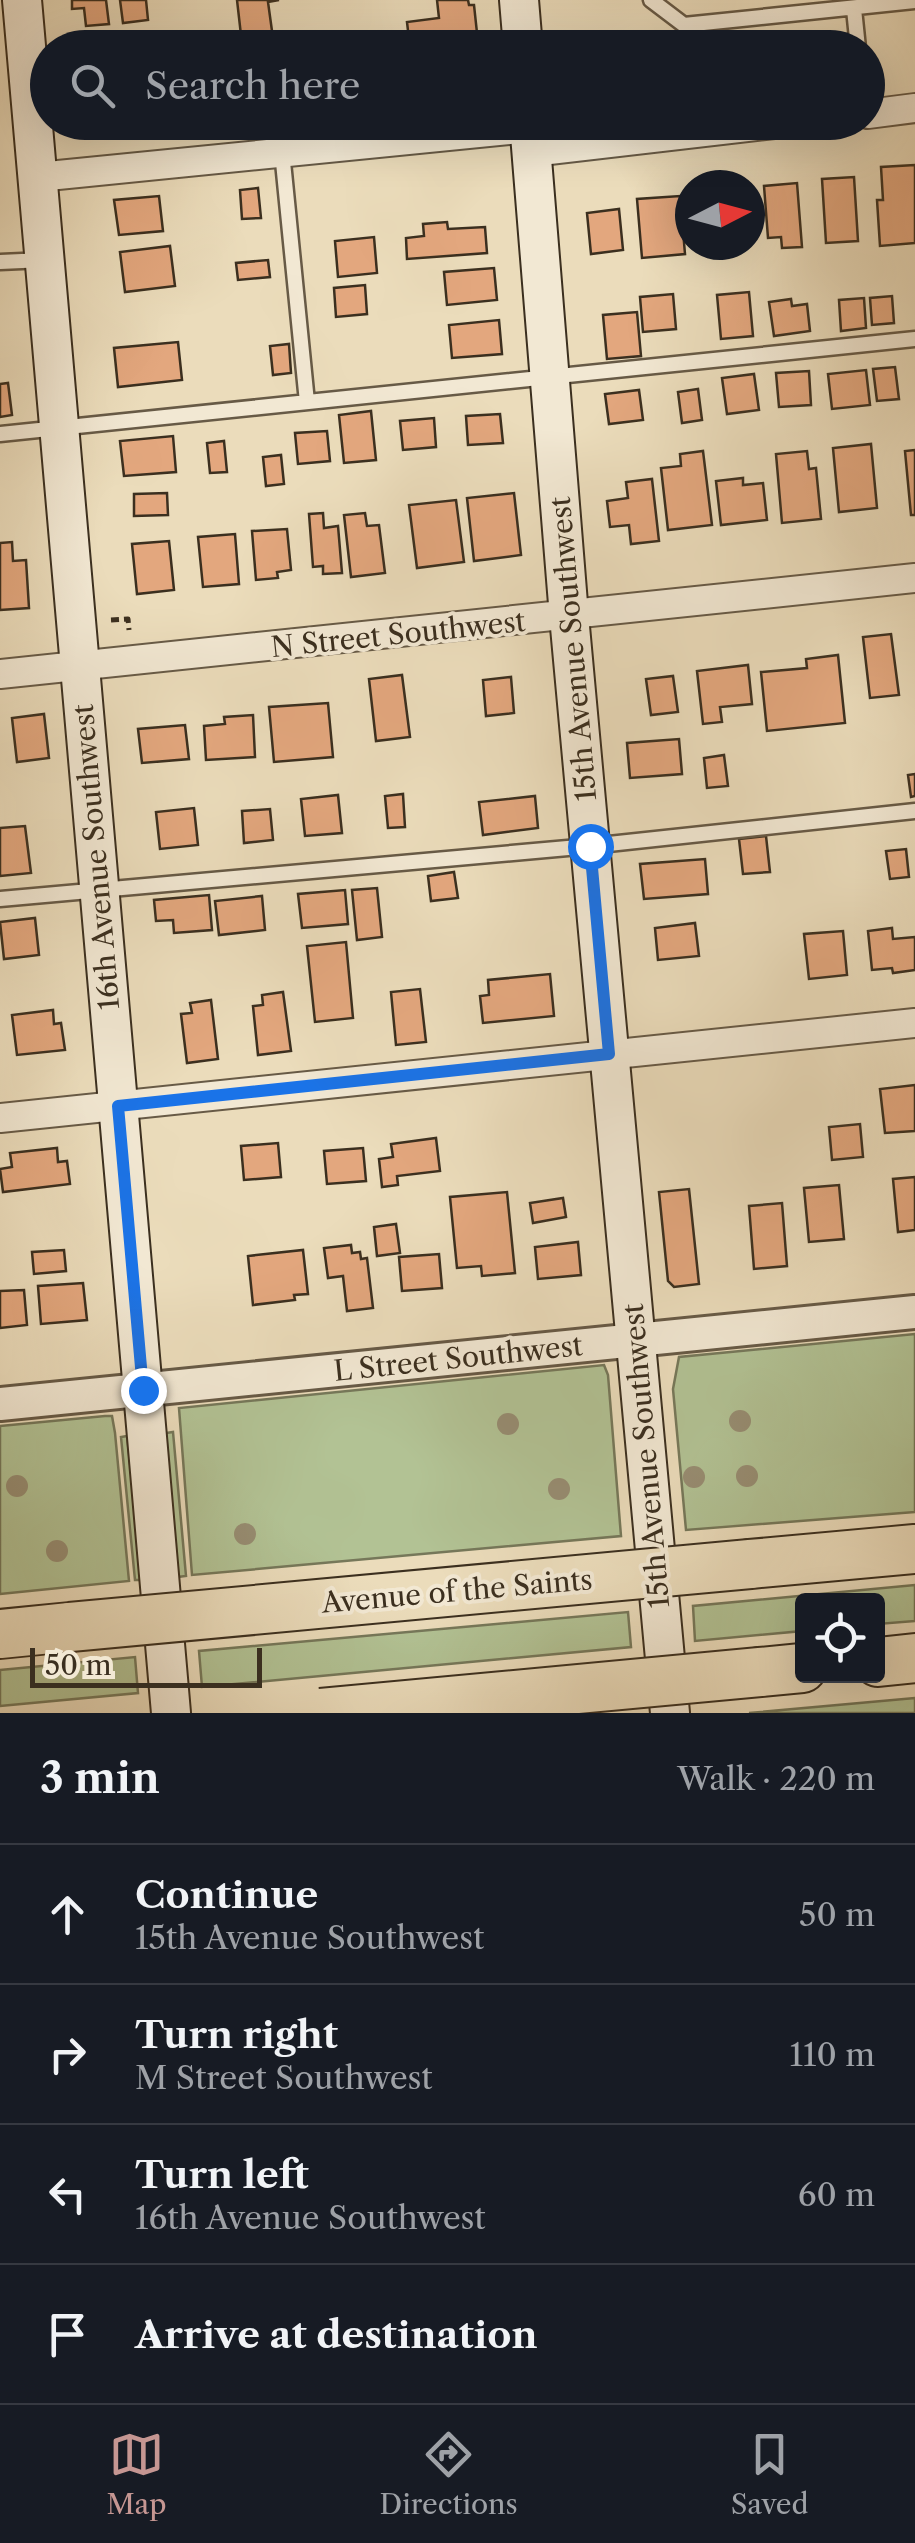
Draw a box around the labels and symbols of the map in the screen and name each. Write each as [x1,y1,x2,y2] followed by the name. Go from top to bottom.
[675,170,765,260] north arrow
[543,495,603,803] street label: 15th Avenue Southwest
[269,604,527,664] street label: N Street Southwest
[66,703,126,1011] street label: 16th Avenue Southwest
[568,824,614,870] route start
[616,1302,676,1610] street label: 15th Avenue Southwest
[332,1328,584,1388] street label: L Street Southwest
[121,1368,167,1414] route end
[319,1562,594,1620] street label: Avenue of the Saints
[30,1643,262,1688] scale bar

